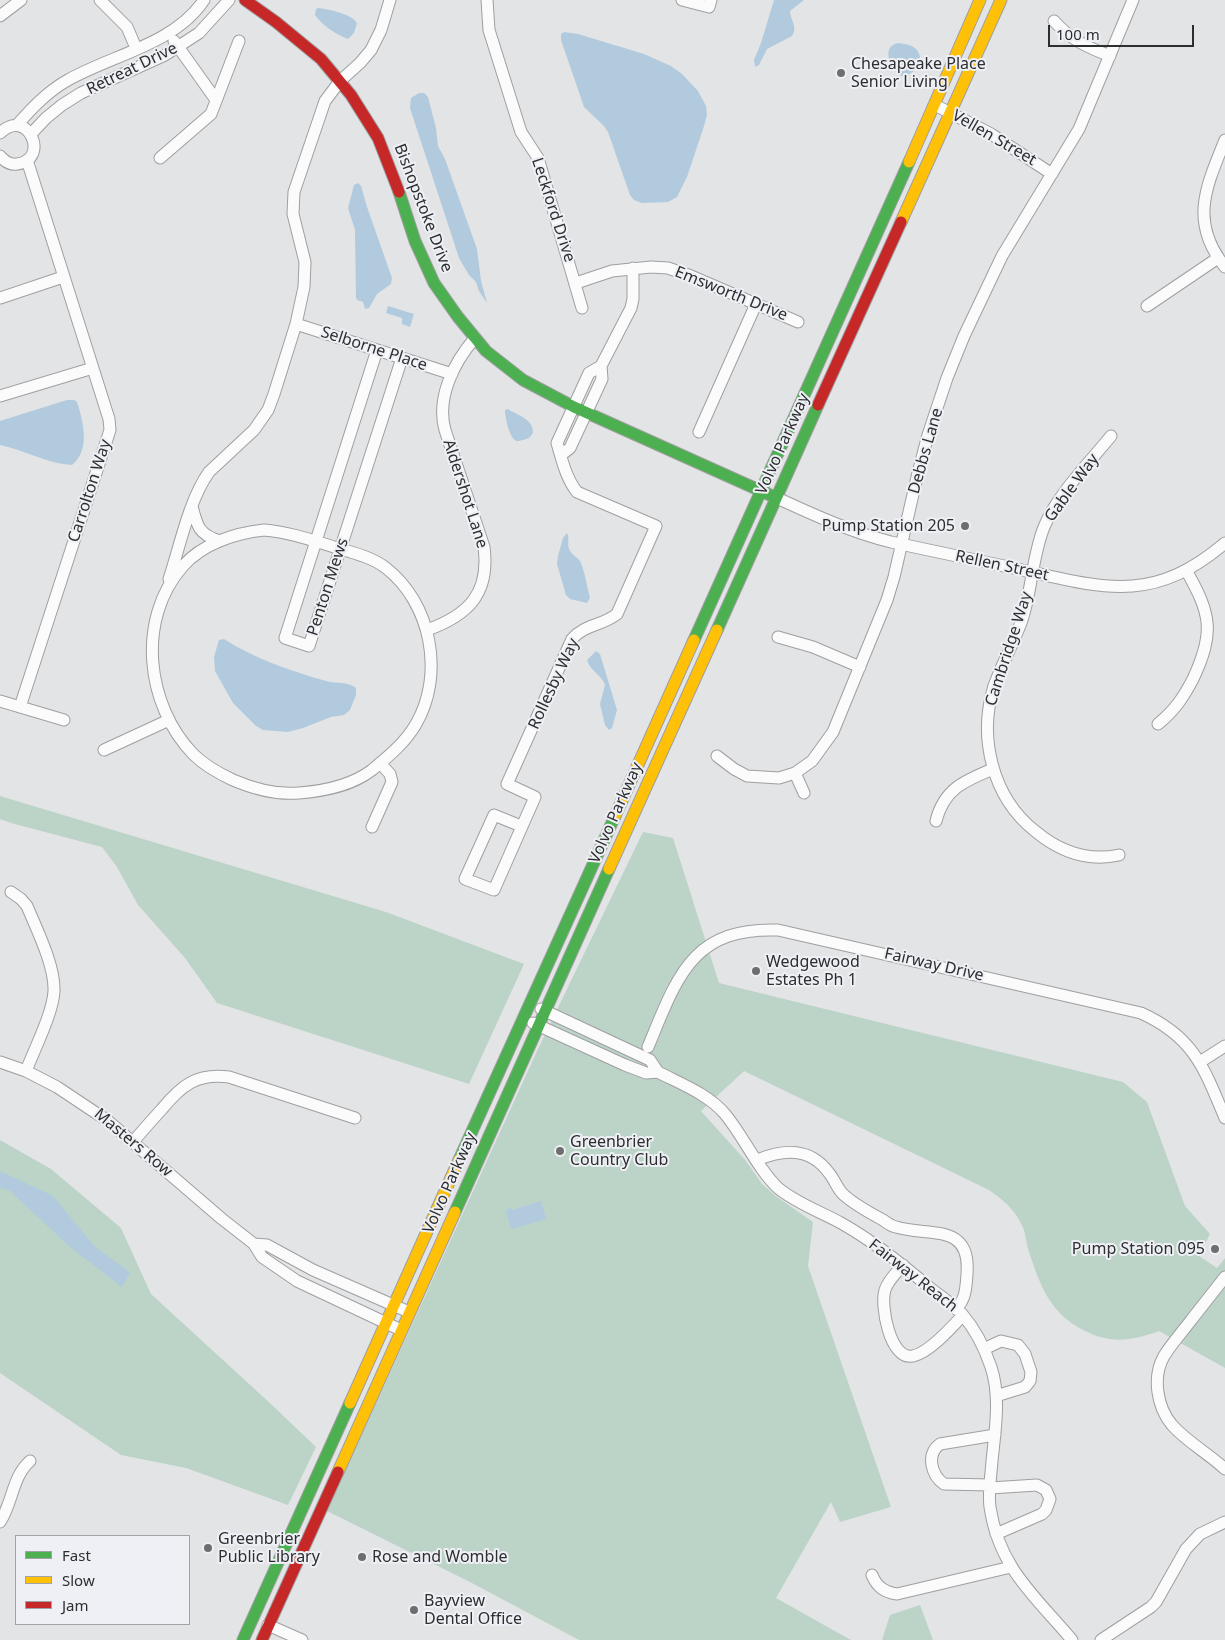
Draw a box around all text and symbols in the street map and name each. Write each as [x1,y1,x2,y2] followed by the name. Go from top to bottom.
[1050,15,1196,47] scale bar
[1056,24,1100,44] text: 100 m
[84,39,180,99] street label: Retreat Drive
[851,54,986,92] place label: Chesapeake Place Senior Living
[835,67,847,79] marker: Chesapeake Place Senior Living
[948,106,1040,170] street label: Vellen Street
[390,141,456,275] street label: Bishopstoke Drive
[527,155,579,265] street label: Leckford Drive
[672,263,790,325] street label: Emsworth Drive
[318,323,430,375] street label: Selborne Place
[752,391,814,497] street label: Volvo Parkway
[905,406,947,496] street label: Debbs Lane
[64,437,116,545] street label: Carrolton Way
[438,437,492,551] street label: Aldershot Lane
[1041,450,1103,526] street label: Gable Way
[822,516,955,536] place label: Pump Station 205
[959,520,971,532] marker: Pump Station 205
[303,536,353,638] street label: Penton Mews
[954,547,1050,585] street label: Rellen Street
[981,589,1037,709] street label: Cambridge Way
[525,635,583,733] street label: Rollesby Way
[585,760,647,866] street label: Volvo Parkway
[882,944,986,986] street label: Fairway Drive
[766,952,860,990] place label: Wedgewood Estates Ph 1
[750,965,762,977] marker: Wedgewood Estates Ph 1
[90,1105,176,1181] street label: Masters Row
[419,1130,481,1236] street label: Volvo Parkway
[570,1132,668,1170] place label: Greenbrier Country Club
[554,1145,566,1157] marker: Greenbrier Country Club
[865,1235,961,1317] street label: Fairway Reach
[1072,1239,1205,1259] place label: Pump Station 095
[1209,1243,1221,1255] marker: Pump Station 095
[218,1529,320,1567] place label: Greenbrier Public Library
[15,1535,190,1625] legend
[202,1542,214,1554] marker: Greenbrier Public Library
[62,1545,91,1565] text: Fast
[372,1547,508,1567] place label: Rose and Womble
[356,1551,368,1563] marker: Rose and Womble
[62,1570,95,1590] text: Slow
[424,1591,522,1629] place label: Bayview Dental Office
[62,1595,89,1615] text: Jam
[408,1604,420,1616] marker: Bayview Dental Office

